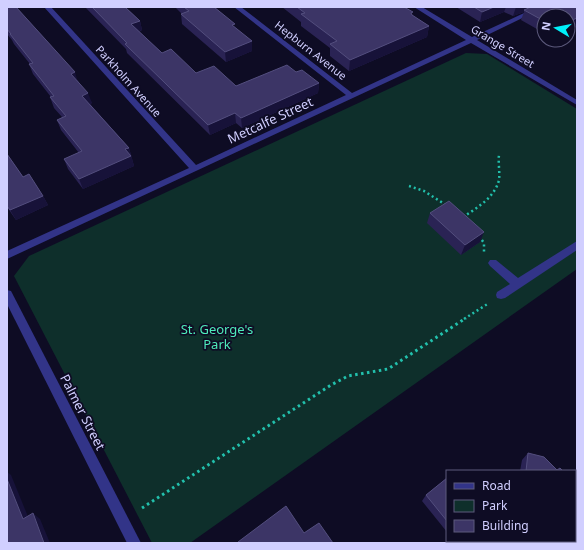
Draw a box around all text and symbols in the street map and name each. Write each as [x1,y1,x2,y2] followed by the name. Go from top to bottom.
[536,8,576,48] north arrow
[272,17,350,83] street label: Hepburn Avenue
[537,20,554,32] text: N
[468,21,538,71] street label: Grange Street
[93,42,165,120] street label: Parkholm Avenue
[224,92,316,148] street label: Metcalfe Street
[181,320,253,353] park label: St. George's Park
[56,371,110,453] street label: Palmer Street
[446,470,576,542] legend
[482,477,511,494] text: Road
[482,497,508,514] text: Park
[482,517,529,534] text: Building

